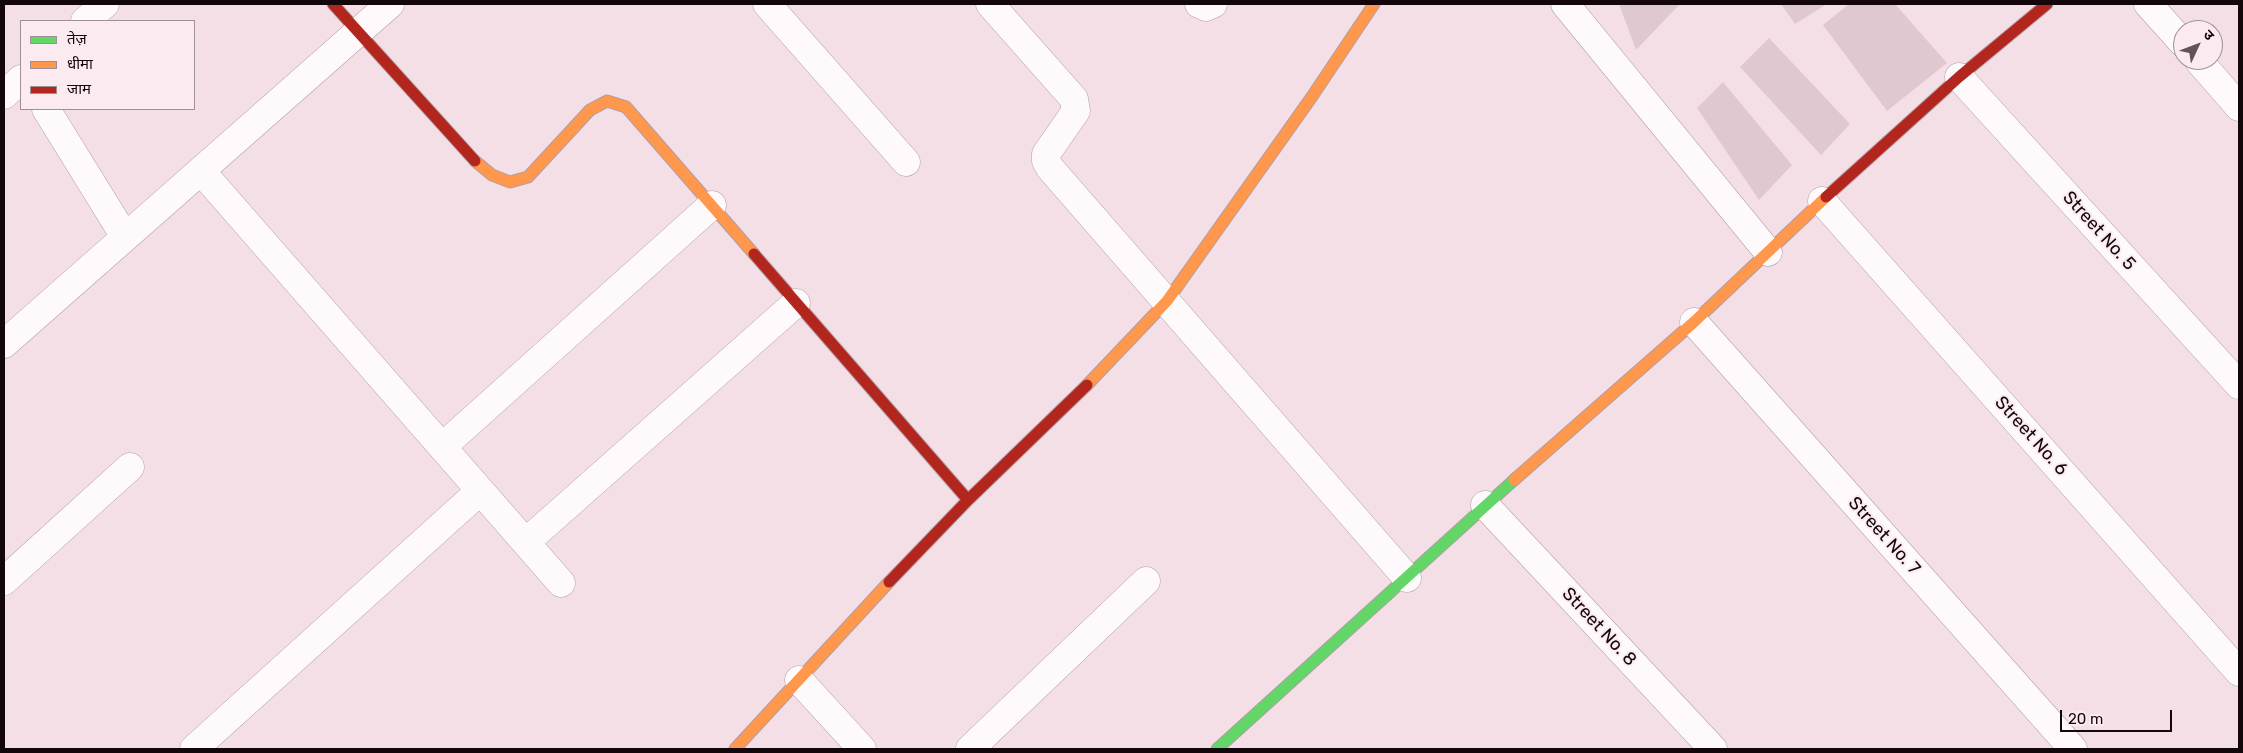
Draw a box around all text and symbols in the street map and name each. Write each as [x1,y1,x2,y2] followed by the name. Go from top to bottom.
[20,20,195,110] legend
[2173,20,2223,70] north arrow
[2200,26,2218,44] text: उ
[67,30,87,48] text: तेज़
[67,55,93,73] text: धीमा
[67,80,91,98] text: जाम
[2058,187,2140,275] street label: Street No. 5
[1990,392,2072,480] street label: Street No. 6
[1843,493,1925,579] street label: Street No. 7
[1557,583,1641,671] street label: Street No. 8
[2063,700,2176,732] scale bar
[2068,710,2103,728] text: 20 m

